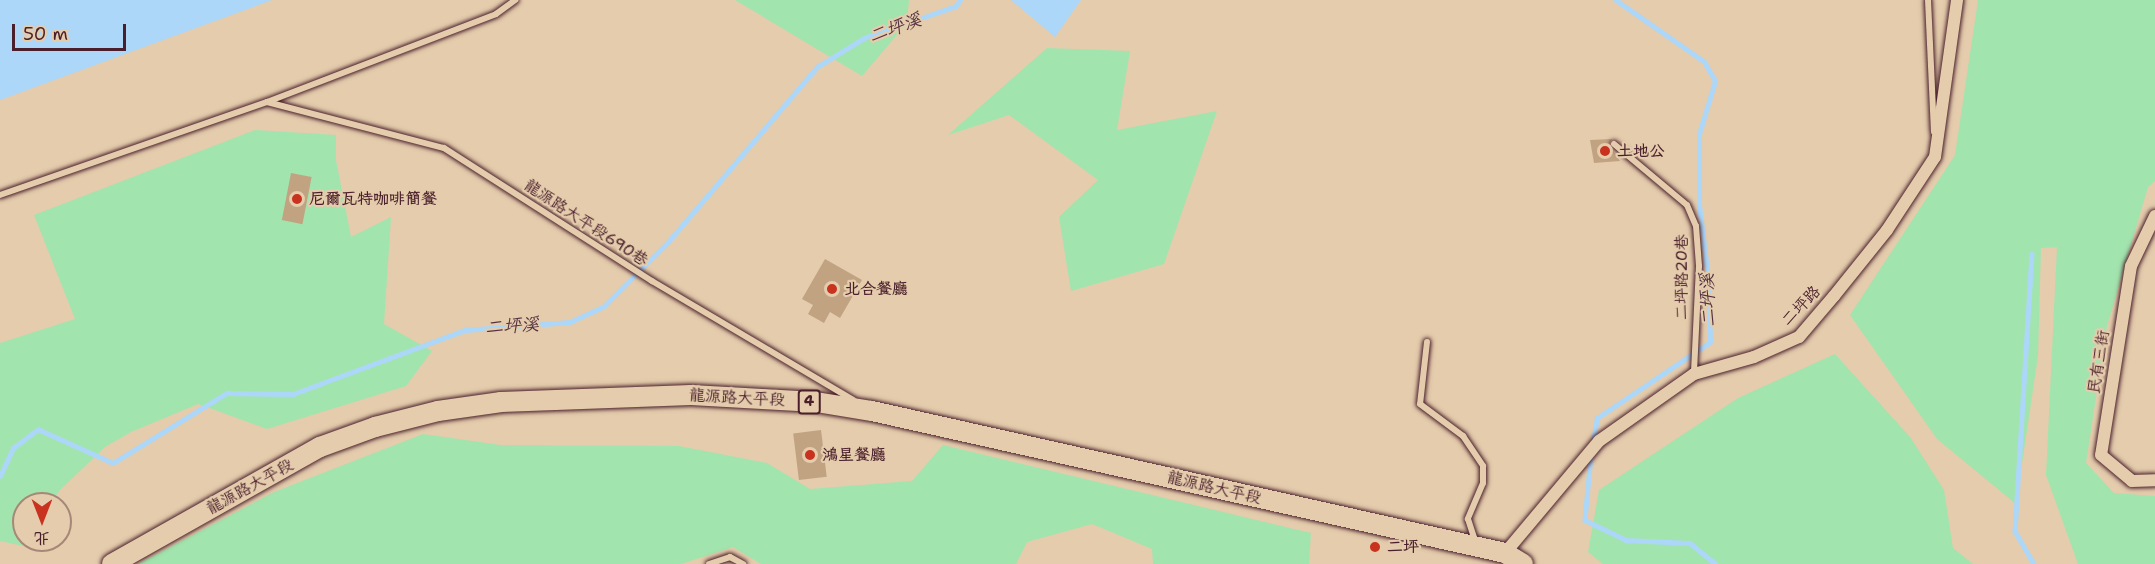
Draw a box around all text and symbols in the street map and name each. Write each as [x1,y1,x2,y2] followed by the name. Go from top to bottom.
[866,9,924,47] water label: 二坪溪
[15,12,129,50] scale bar
[23,22,68,46] text: 50 m
[1617,141,1665,161] place label: 土地公
[1598,144,1612,158] marker: 土地公
[520,176,652,270] street label: 龍源路大平段690巷
[309,189,437,209] place label: 尼爾瓦特咖啡簡餐
[290,192,304,206] marker: 尼爾瓦特咖啡簡餐
[1672,234,1692,320] street label: 二坪路20巷
[1696,272,1720,328] water label: 二坪溪
[844,279,908,299] place label: 北合餐廳
[825,282,839,296] marker: 北合餐廳
[1777,282,1825,330] street label: 二坪路
[484,313,540,339] water label: 二坪溪
[2085,329,2113,395] street label: 民有三街
[689,386,785,410] street label: 龍源路大平段
[797,390,821,414] road number: 4
[822,445,886,465] place label: 鴻星餐廳
[803,448,817,462] marker: 鴻星餐廳
[203,455,297,519] street label: 龍源路大平段
[1165,468,1263,508] street label: 龍源路大平段
[12,492,72,552] north arrow
[34,528,50,549] text: 北
[1387,537,1419,557] place label: 二坪
[1368,540,1382,554] marker: 二坪

